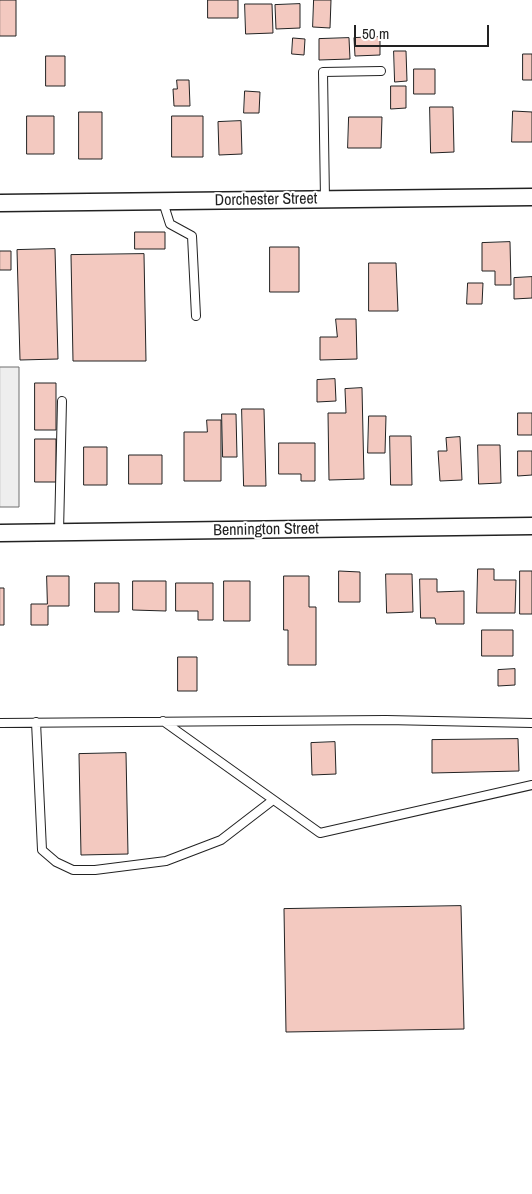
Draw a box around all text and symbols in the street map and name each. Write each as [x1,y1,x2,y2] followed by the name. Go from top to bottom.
[357,15,492,47] scale bar
[362,23,389,44] text: 50 m
[214,190,318,210] street label: Dorchester Street
[213,519,319,541] street label: Bennington Street

